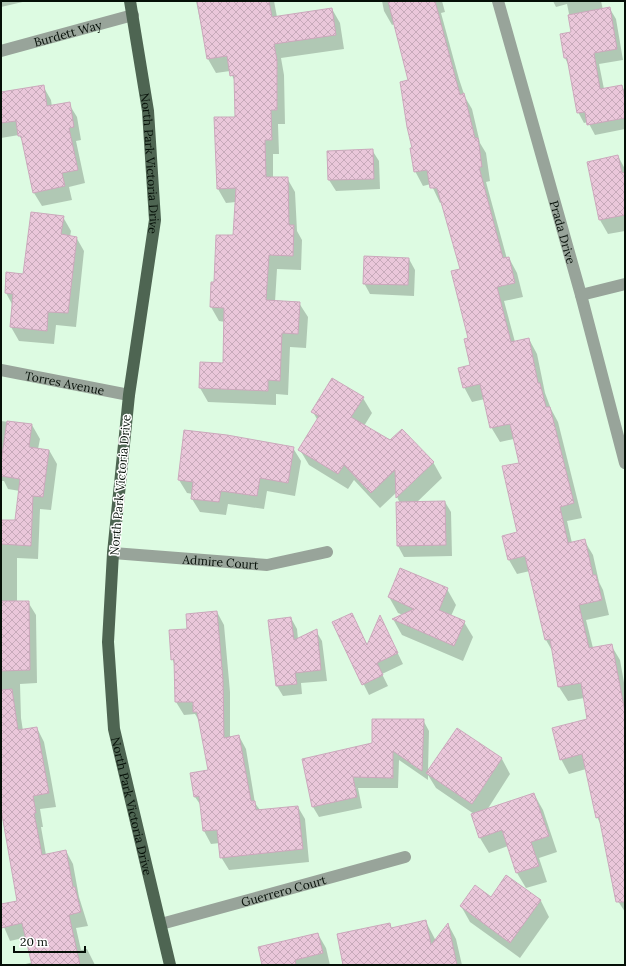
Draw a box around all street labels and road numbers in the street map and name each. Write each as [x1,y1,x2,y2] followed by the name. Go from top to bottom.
[32,16,104,49] street label: Burdett Way
[138,92,163,236] street label: North Park Victoria Drive
[547,199,579,266] street label: Prada Drive
[24,367,106,398] street label: Torres Avenue
[106,413,134,556] street label: North Park Victoria Drive
[181,551,260,572] street label: Admire Court
[109,735,156,877] street label: North Park Victoria Drive
[239,871,328,909] street label: Guerrero Court

